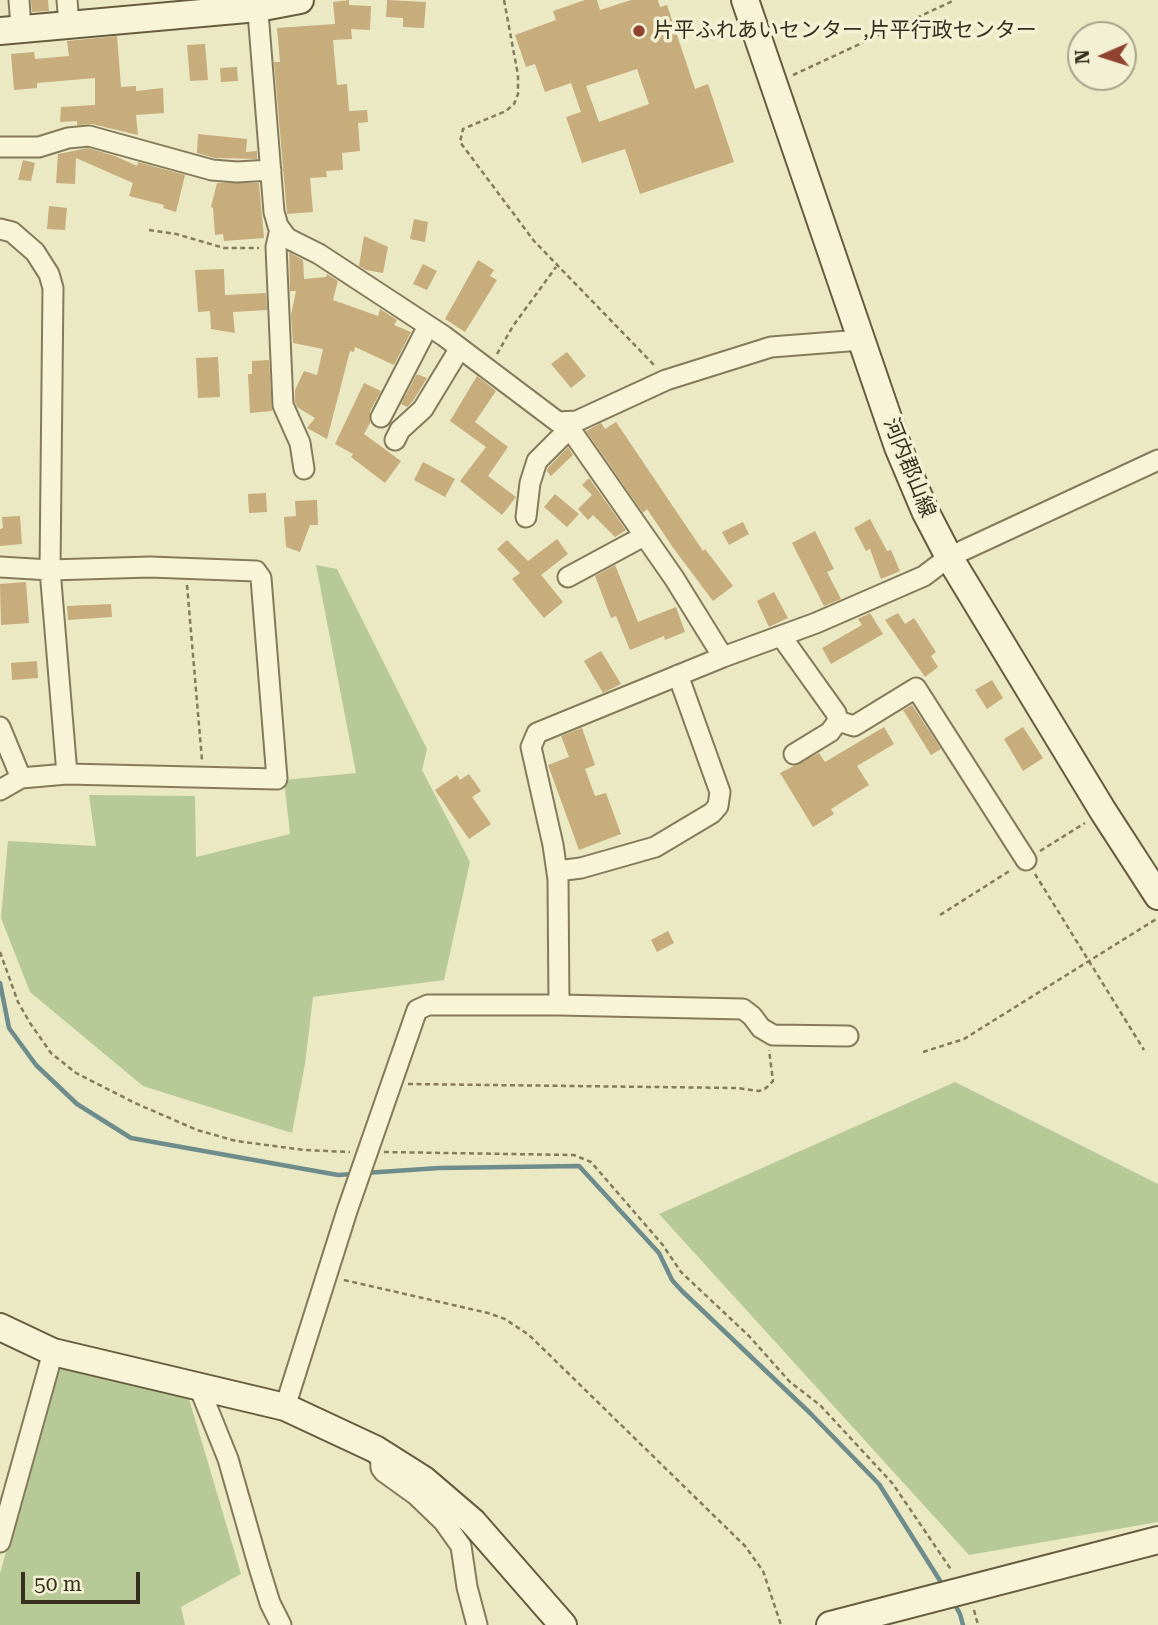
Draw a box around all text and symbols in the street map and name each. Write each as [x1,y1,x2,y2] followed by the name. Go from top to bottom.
[653,18,1037,44] place label: 片平ふれあいセンター,片平行政センター
[1067,21,1137,91] north arrow
[631,23,647,39] marker: 片平ふれあいセンター,片平行政センター
[1071,49,1094,65] text: N
[878,415,940,521] street label: 河内郡山線
[24,1558,144,1602] scale bar
[34,1572,82,1596] text: 50 m

